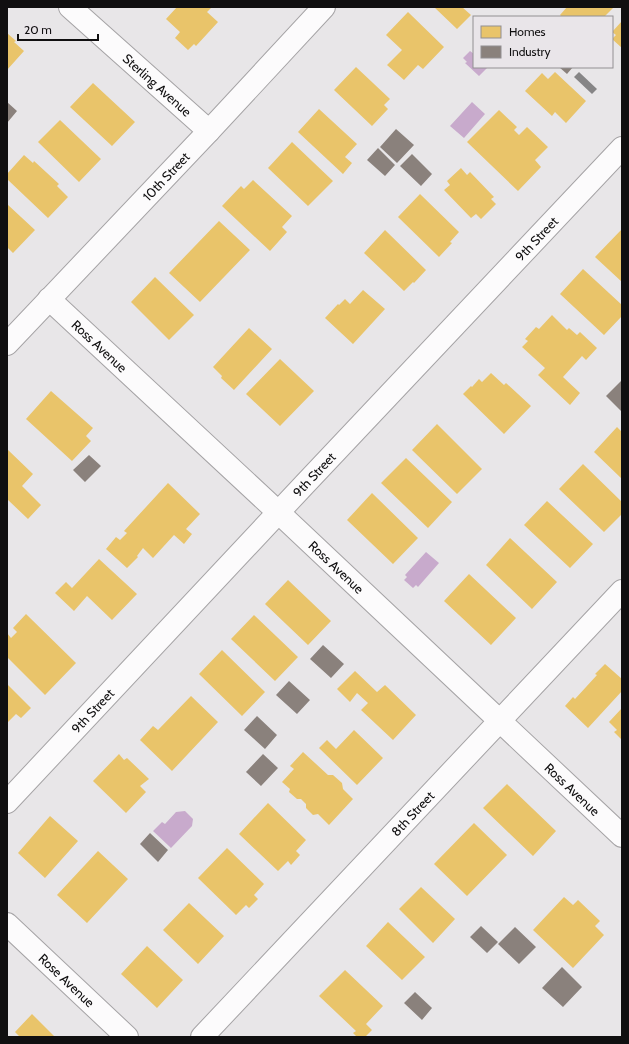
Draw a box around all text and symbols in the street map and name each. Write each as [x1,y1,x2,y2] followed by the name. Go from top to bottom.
[18,16,98,42] scale bar
[473,16,613,68] legend
[24,22,52,37] text: 20 m
[509,24,546,39] text: Homes
[509,44,550,59] text: Industry
[120,50,195,120] street label: Sterling Avenue
[139,148,193,204] street label: 10th Street
[512,213,562,264] street label: 9th Street
[69,316,131,376] street label: Ross Avenue
[289,448,339,500] street label: 9th Street
[306,537,368,597] street label: Ross Avenue
[68,685,118,736] street label: 9th Street
[541,759,603,819] street label: Ross Avenue
[388,787,438,839] street label: 8th Street
[35,950,98,1011] street label: Rose Avenue

